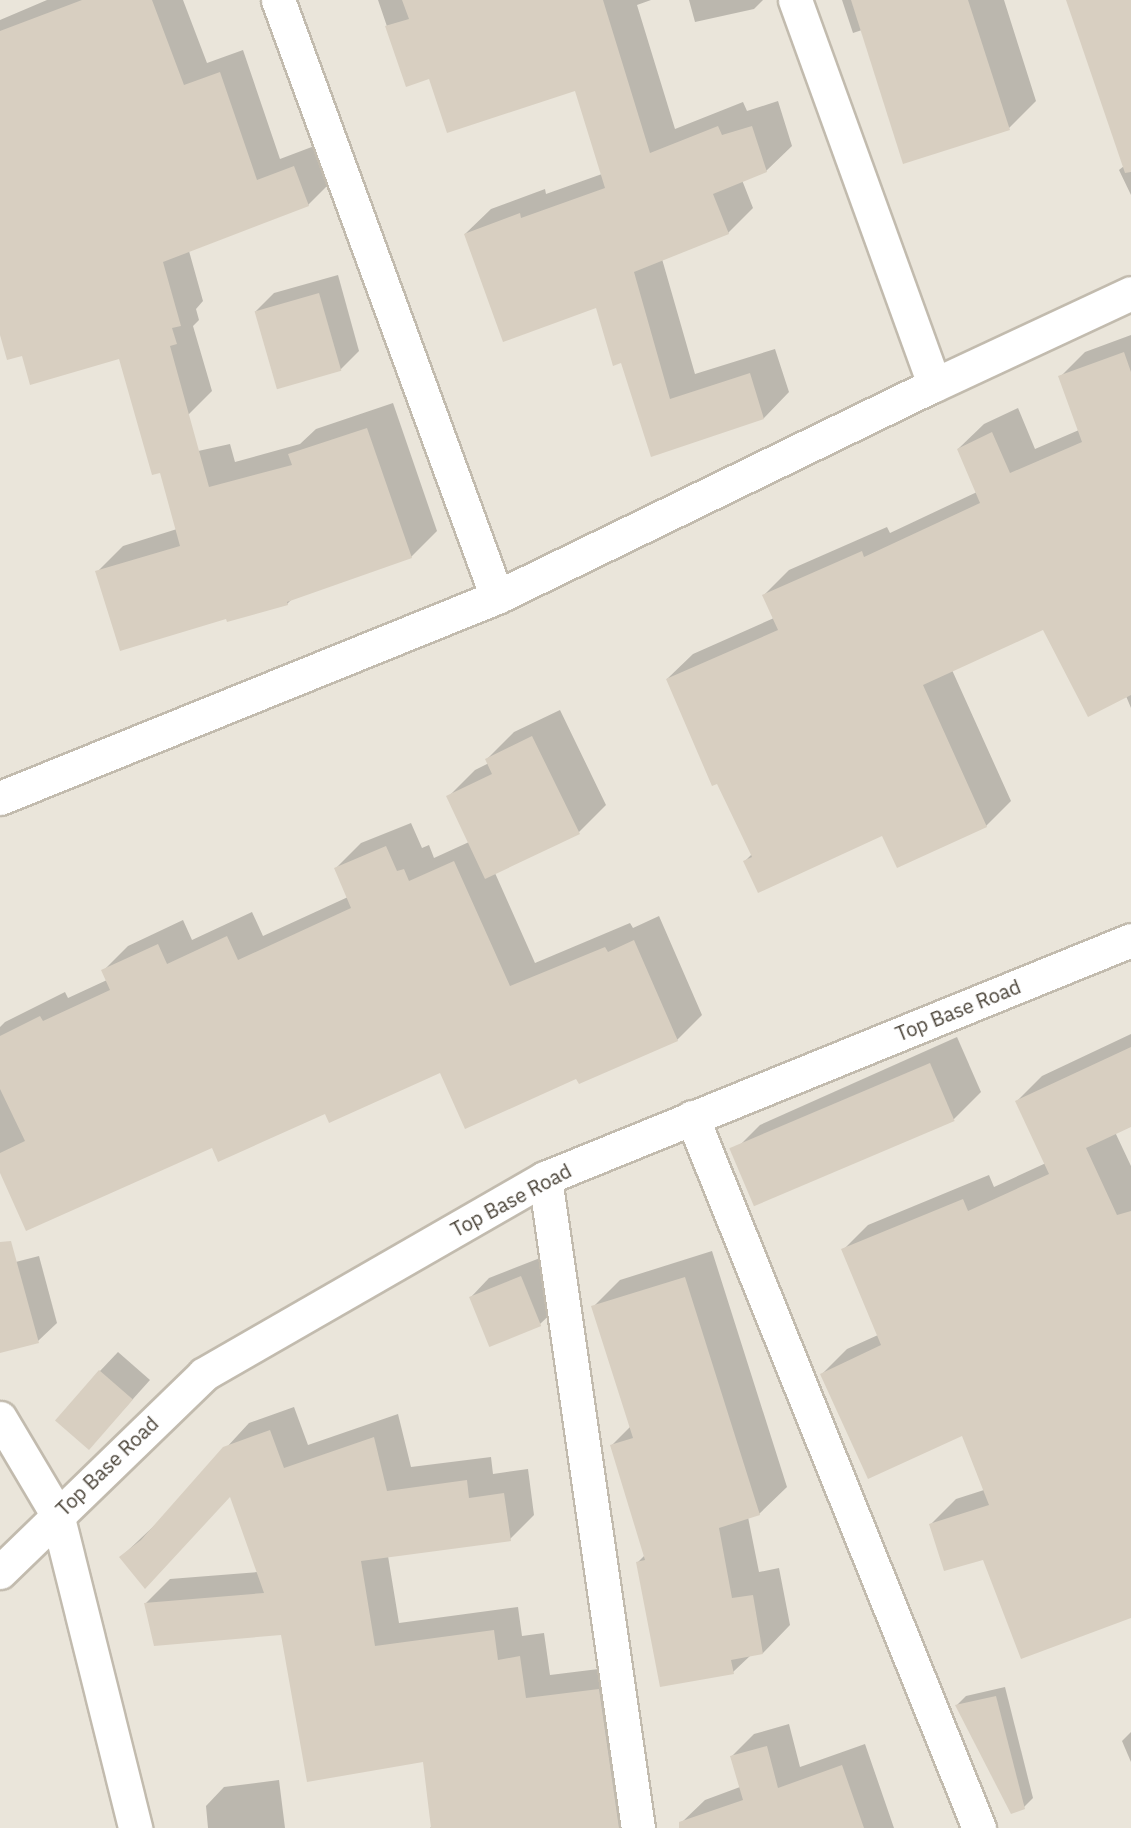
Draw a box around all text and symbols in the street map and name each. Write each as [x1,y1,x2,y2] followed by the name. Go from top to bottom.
[892,974,1024,1046] street label: Top Base Road
[447,1158,575,1242] street label: Top Base Road
[51,1411,163,1521] street label: Top Base Road

